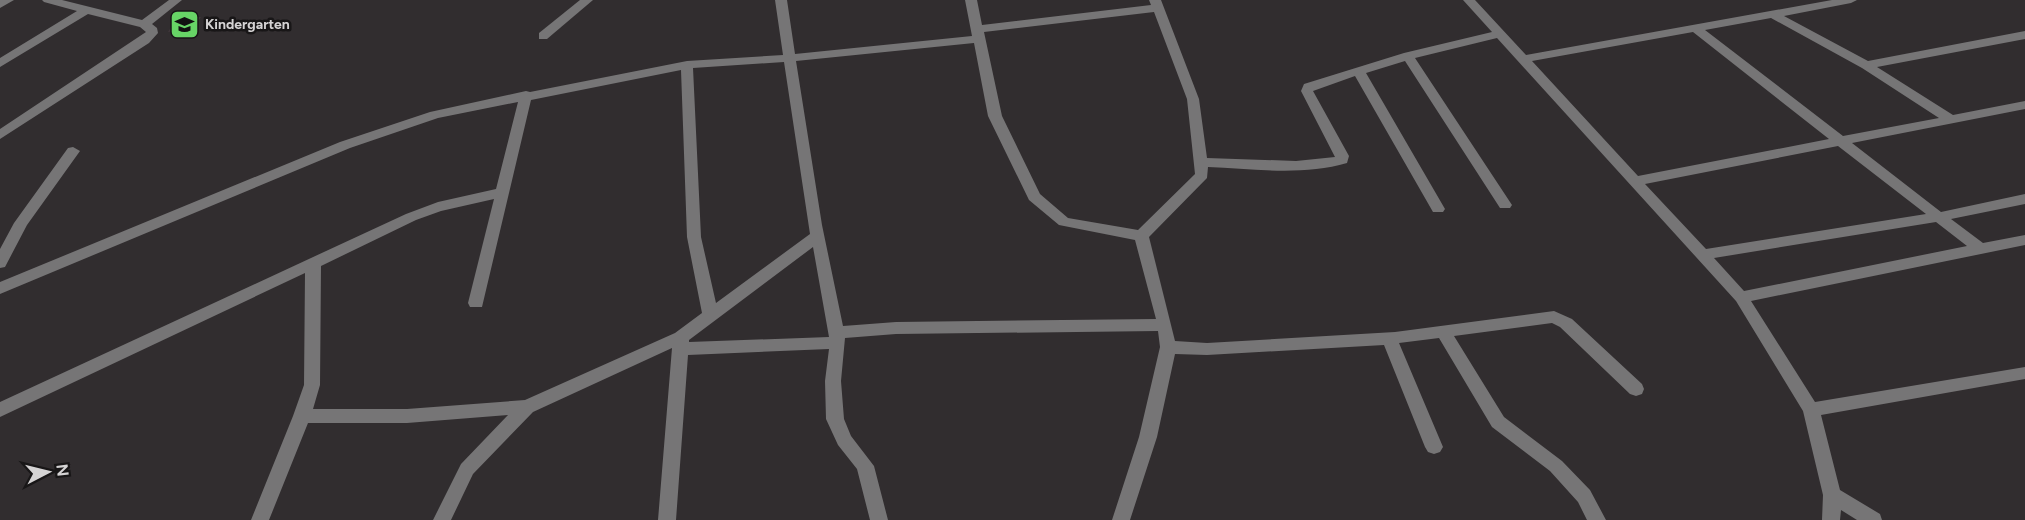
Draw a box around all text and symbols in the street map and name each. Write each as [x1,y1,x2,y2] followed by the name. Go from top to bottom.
[168,8,200,40] school or university icon: Kindergarten
[205,16,290,33] place label: Kindergarten
[18,442,78,502] north arrow
[52,463,73,478] text: N

